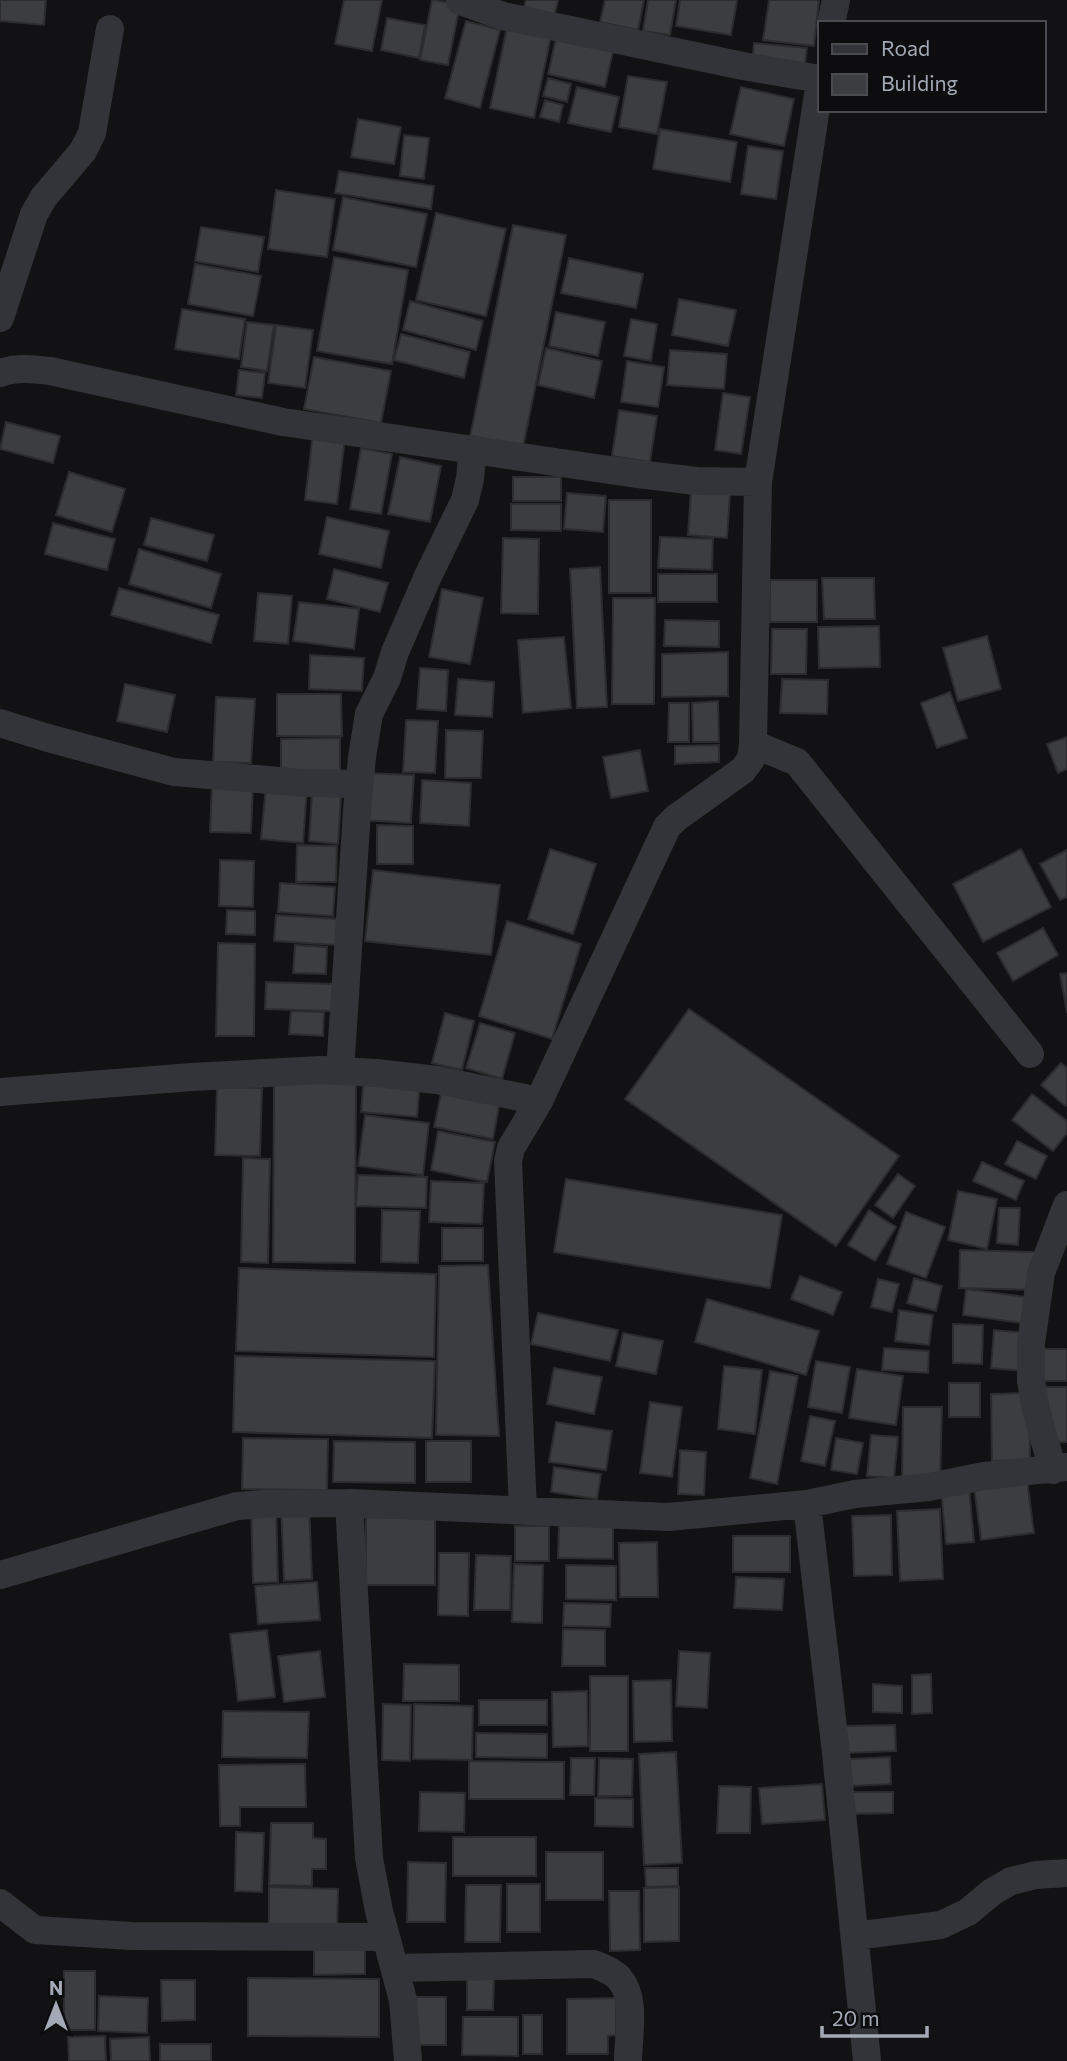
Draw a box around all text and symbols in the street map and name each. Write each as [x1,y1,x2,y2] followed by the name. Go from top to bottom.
[818,21,1046,112] legend
[881,35,930,60] text: Road
[881,70,958,95] text: Building
[21,1970,91,2040] north arrow
[49,1976,63,1999] text: N
[822,1994,927,2038] scale bar
[832,2005,880,2030] text: 20 m

